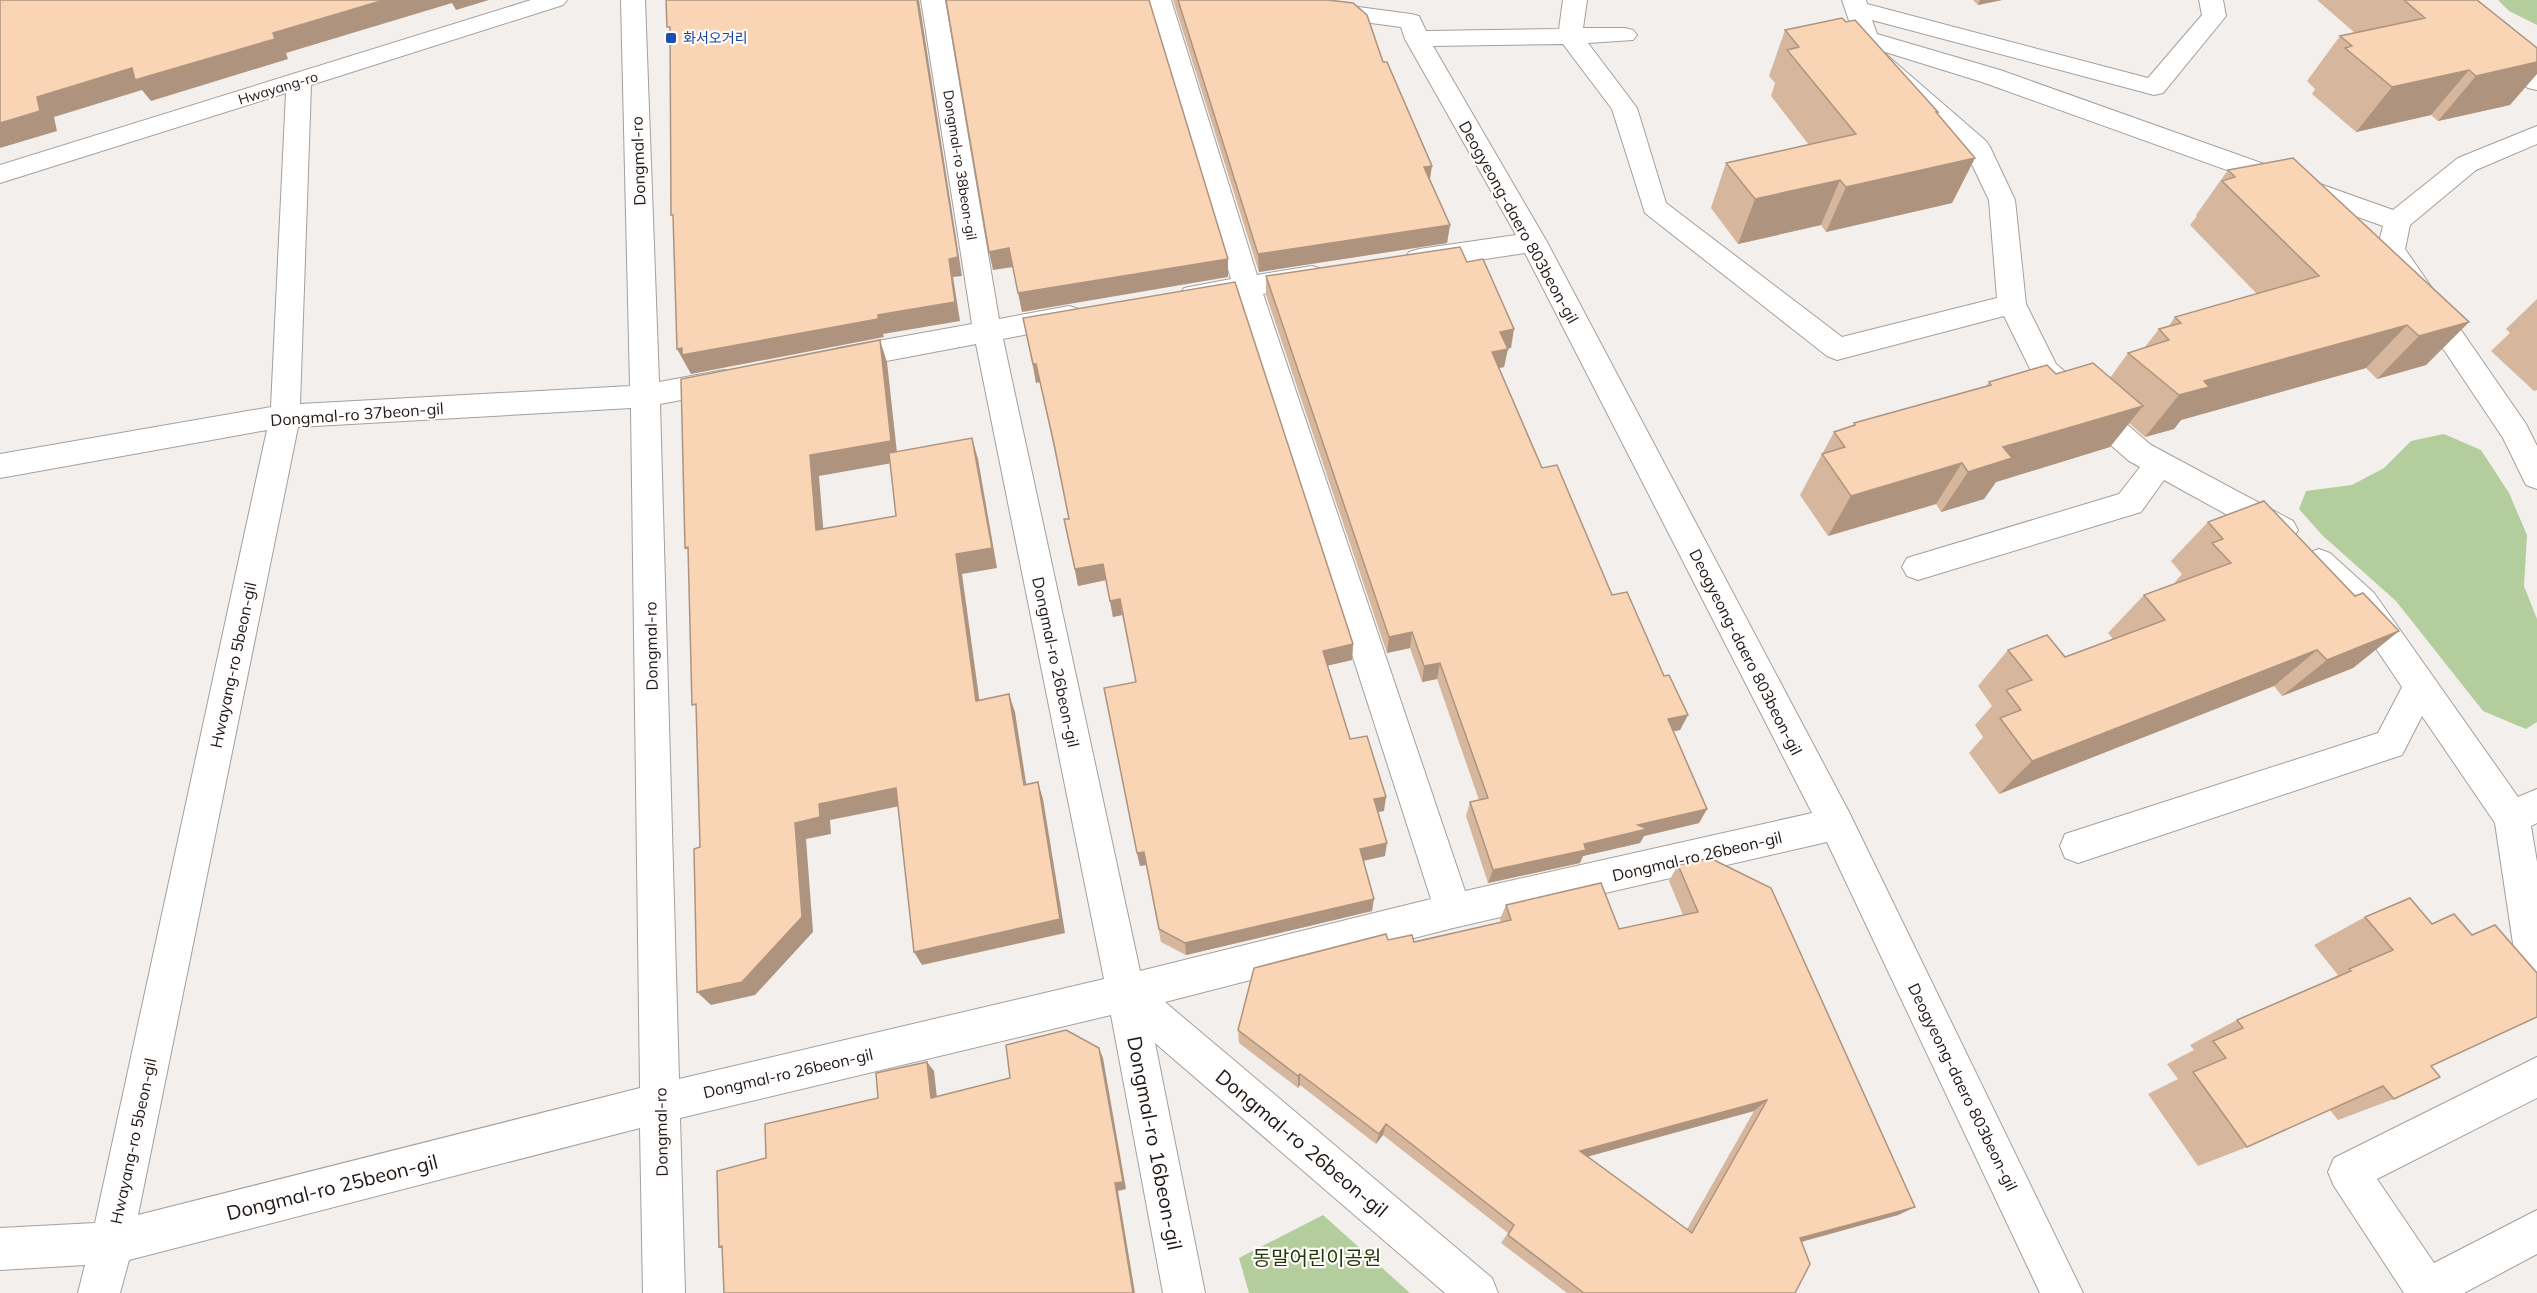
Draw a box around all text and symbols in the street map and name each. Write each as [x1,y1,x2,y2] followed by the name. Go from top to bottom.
[683,29,747,47] place label: 화서오거리
[664,31,678,45] marker: 화서오거리
[236,67,320,109] street label: Hwayang-ro
[939,88,981,242] street label: Dongmal-ro 38beon-gil
[626,116,650,206] street label: Dongmal-ro
[1455,117,1583,327] street label: Deogyeong-daero 803beon-gil
[270,398,444,430] street label: Dongmal-ro 37beon-gil
[1685,546,1807,758] street label: Deogyeong-daero 803beon-gil
[1028,575,1084,749] street label: Dongmal-ro 26beon-gil
[206,580,260,750] street label: Hwayang-ro 5beon-gil
[640,601,662,691] street label: Dongmal-ro
[1610,827,1784,885] street label: Dongmal-ro 26beon-gil
[1904,980,2022,1194] street label: Deogyeong-daero 803beon-gil
[1122,1034,1188,1252] street label: Dongmal-ro 16beon-gil
[701,1044,875,1102] street label: Dongmal-ro 26beon-gil
[106,1056,160,1226] street label: Hwayang-ro 5beon-gil
[1211,1064,1393,1222] street label: Dongmal-ro 26beon-gil
[650,1087,672,1177] street label: Dongmal-ro
[224,1149,440,1225] street label: Dongmal-ro 25beon-gil
[1253,1245,1381,1270] park label: 동말어린이공원

